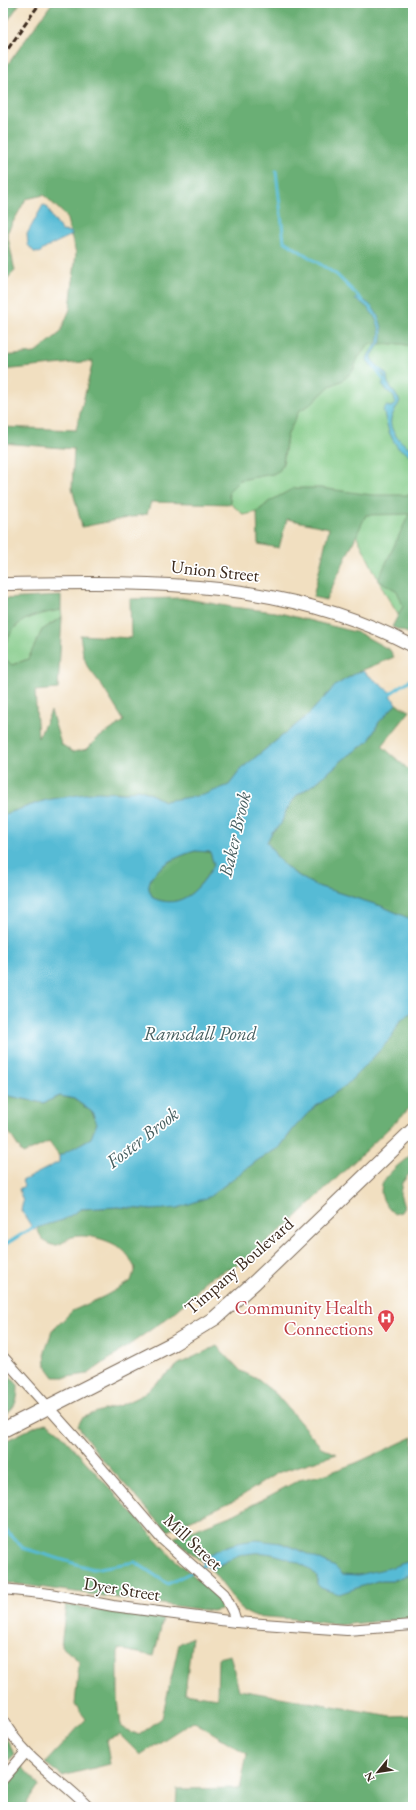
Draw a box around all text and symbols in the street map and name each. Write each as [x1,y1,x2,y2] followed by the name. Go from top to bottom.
[170,554,261,587] street label: Union Street
[212,789,256,880] water label: Baker Brook
[143,1021,257,1046] water label: Ramsdall Pond
[100,1101,184,1174] water label: Foster Brook
[179,1211,299,1319] street label: Timpany Boulevard
[235,1296,373,1340] place label: Community Health Connections
[376,1308,396,1333] hospital icon: Community Health Connections
[159,1509,228,1575] street label: Mill Street
[82,1571,162,1606] street label: Dyer Street
[358,1752,398,1792] north arrow
[361,1770,378,1784] text: N

